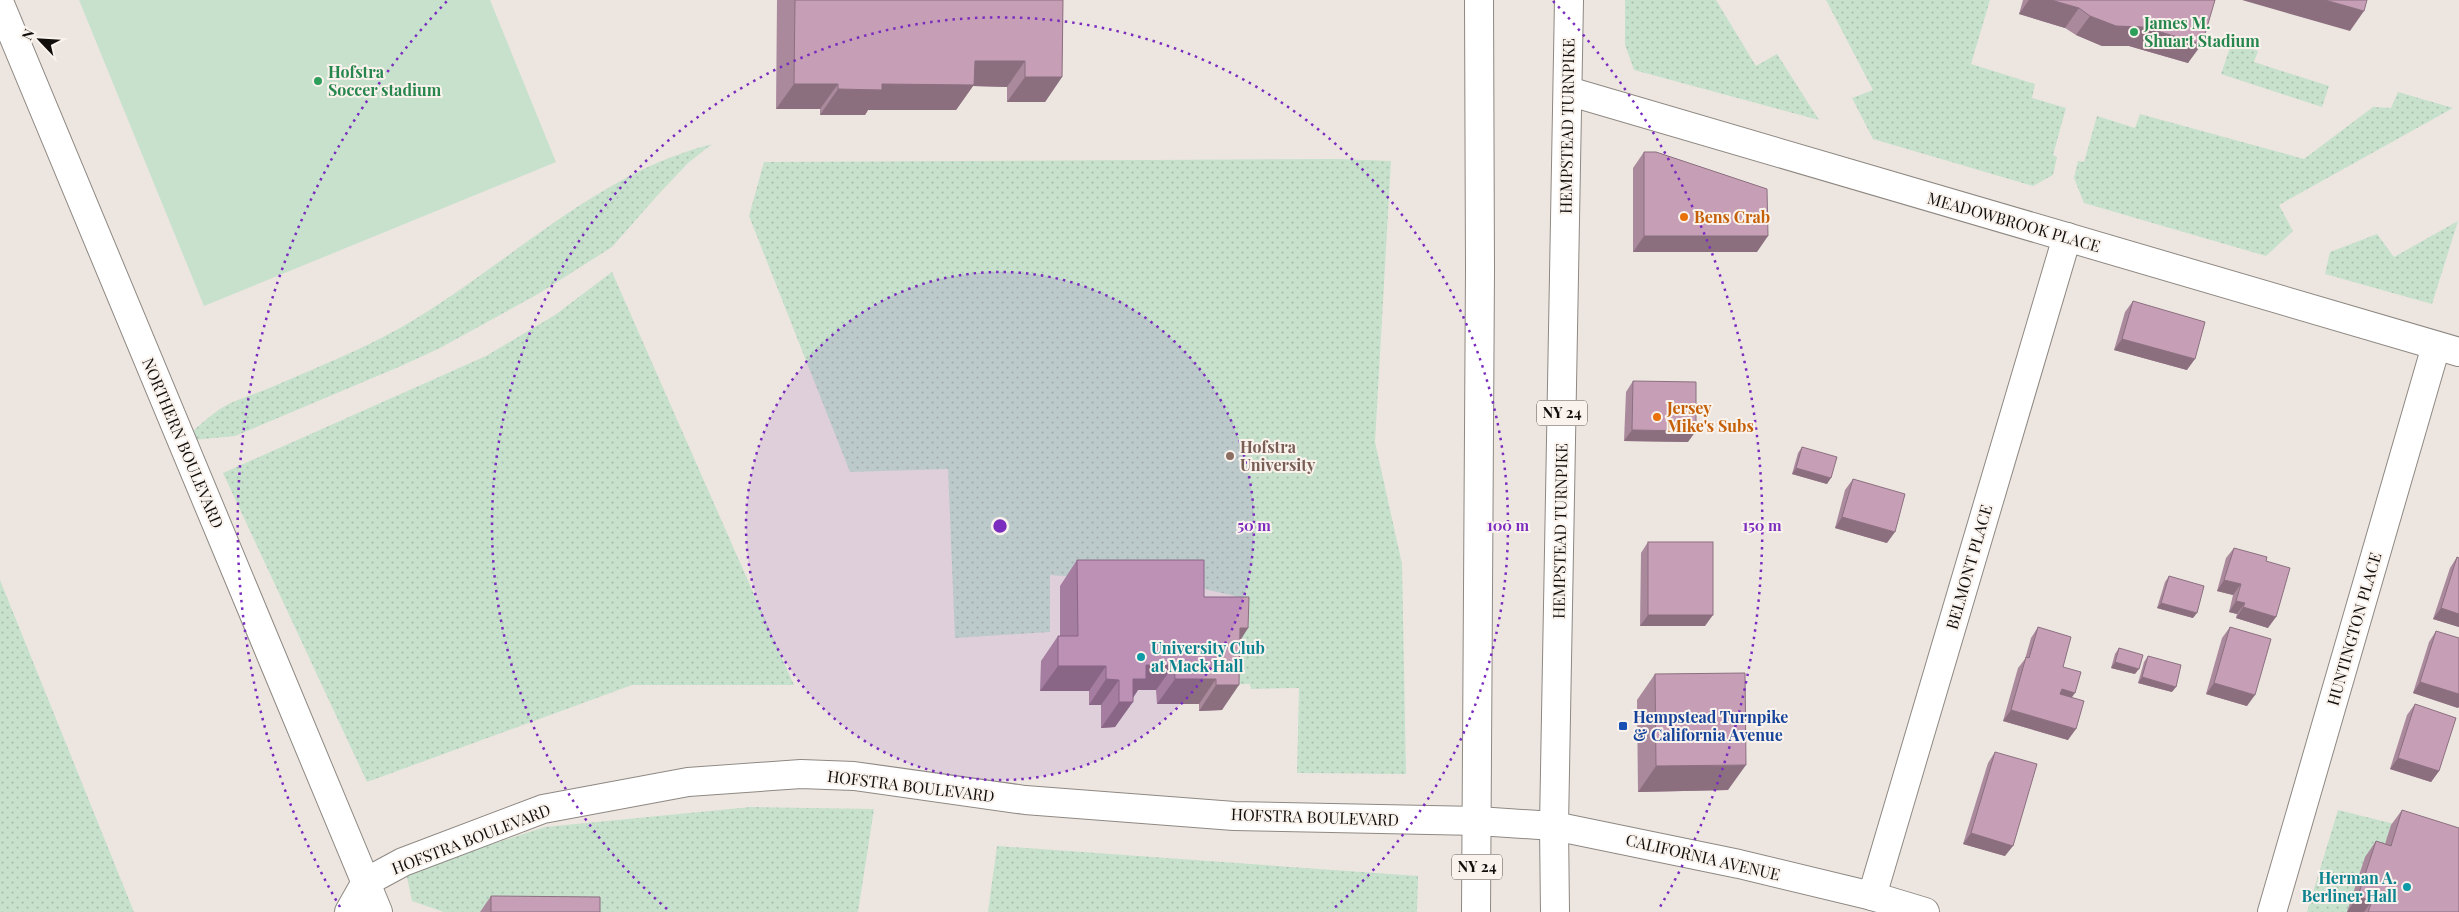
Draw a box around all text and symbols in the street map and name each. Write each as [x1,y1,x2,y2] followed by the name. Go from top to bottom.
[2143,12,2260,51] place label: James M. Shuart Stadium
[15,15,65,65] north arrow
[17,26,39,43] text: N
[2128,26,2140,38] marker: James M. Shuart Stadium
[1554,38,1579,214] street label: HEMPSTEAD TURNPIKE
[328,61,442,100] place label: Hofstra Soccer stadium
[312,75,324,87] marker: Hofstra Soccer stadium
[1925,187,2103,256] street label: MEADOWBROOK PLACE
[1694,206,1770,227] place label: Bens Crab
[1678,211,1690,223] marker: Bens Crab
[138,354,229,531] street label: NORTHERN BOULEVARD
[1666,397,1754,436] place label: Jersey Mike's Subs
[1537,400,1587,426] road number: NY 24
[1651,411,1663,423] marker: Jersey Mike's Subs
[1240,436,1316,475] place label: Hofstra University
[1547,443,1572,619] street label: HEMPSTEAD TURNPIKE
[1224,450,1236,462] marker: Hofstra University
[1941,502,1996,632] street label: BELMONT PLACE
[1237,515,1271,535] text: 50 m
[1487,515,1530,535] text: 100 m
[1742,515,1782,535] text: 150 m
[991,517,1009,535] centre of rings
[2322,550,2385,708] street label: HUNTINGTON PLACE
[1151,637,1265,676] place label: University Club at Mack Hall
[1135,651,1147,663] marker: University Club at Mack Hall
[1633,706,1788,745] place label: Hempstead Turnpike & California Avenue
[1617,720,1629,732] marker: Hempstead Turnpike & California Avenue
[826,765,996,806] street label: HOFSTRA BOULEVARD
[388,799,553,879] street label: HOFSTRA BOULEVARD
[1231,803,1400,830] street label: HOFSTRA BOULEVARD
[1624,829,1782,885] street label: CALIFORNIA AVENUE
[1452,854,1502,880] road number: NY 24
[2302,867,2397,906] place label: Herman A. Berliner Hall
[2401,881,2413,893] marker: Herman A. Berliner Hall

